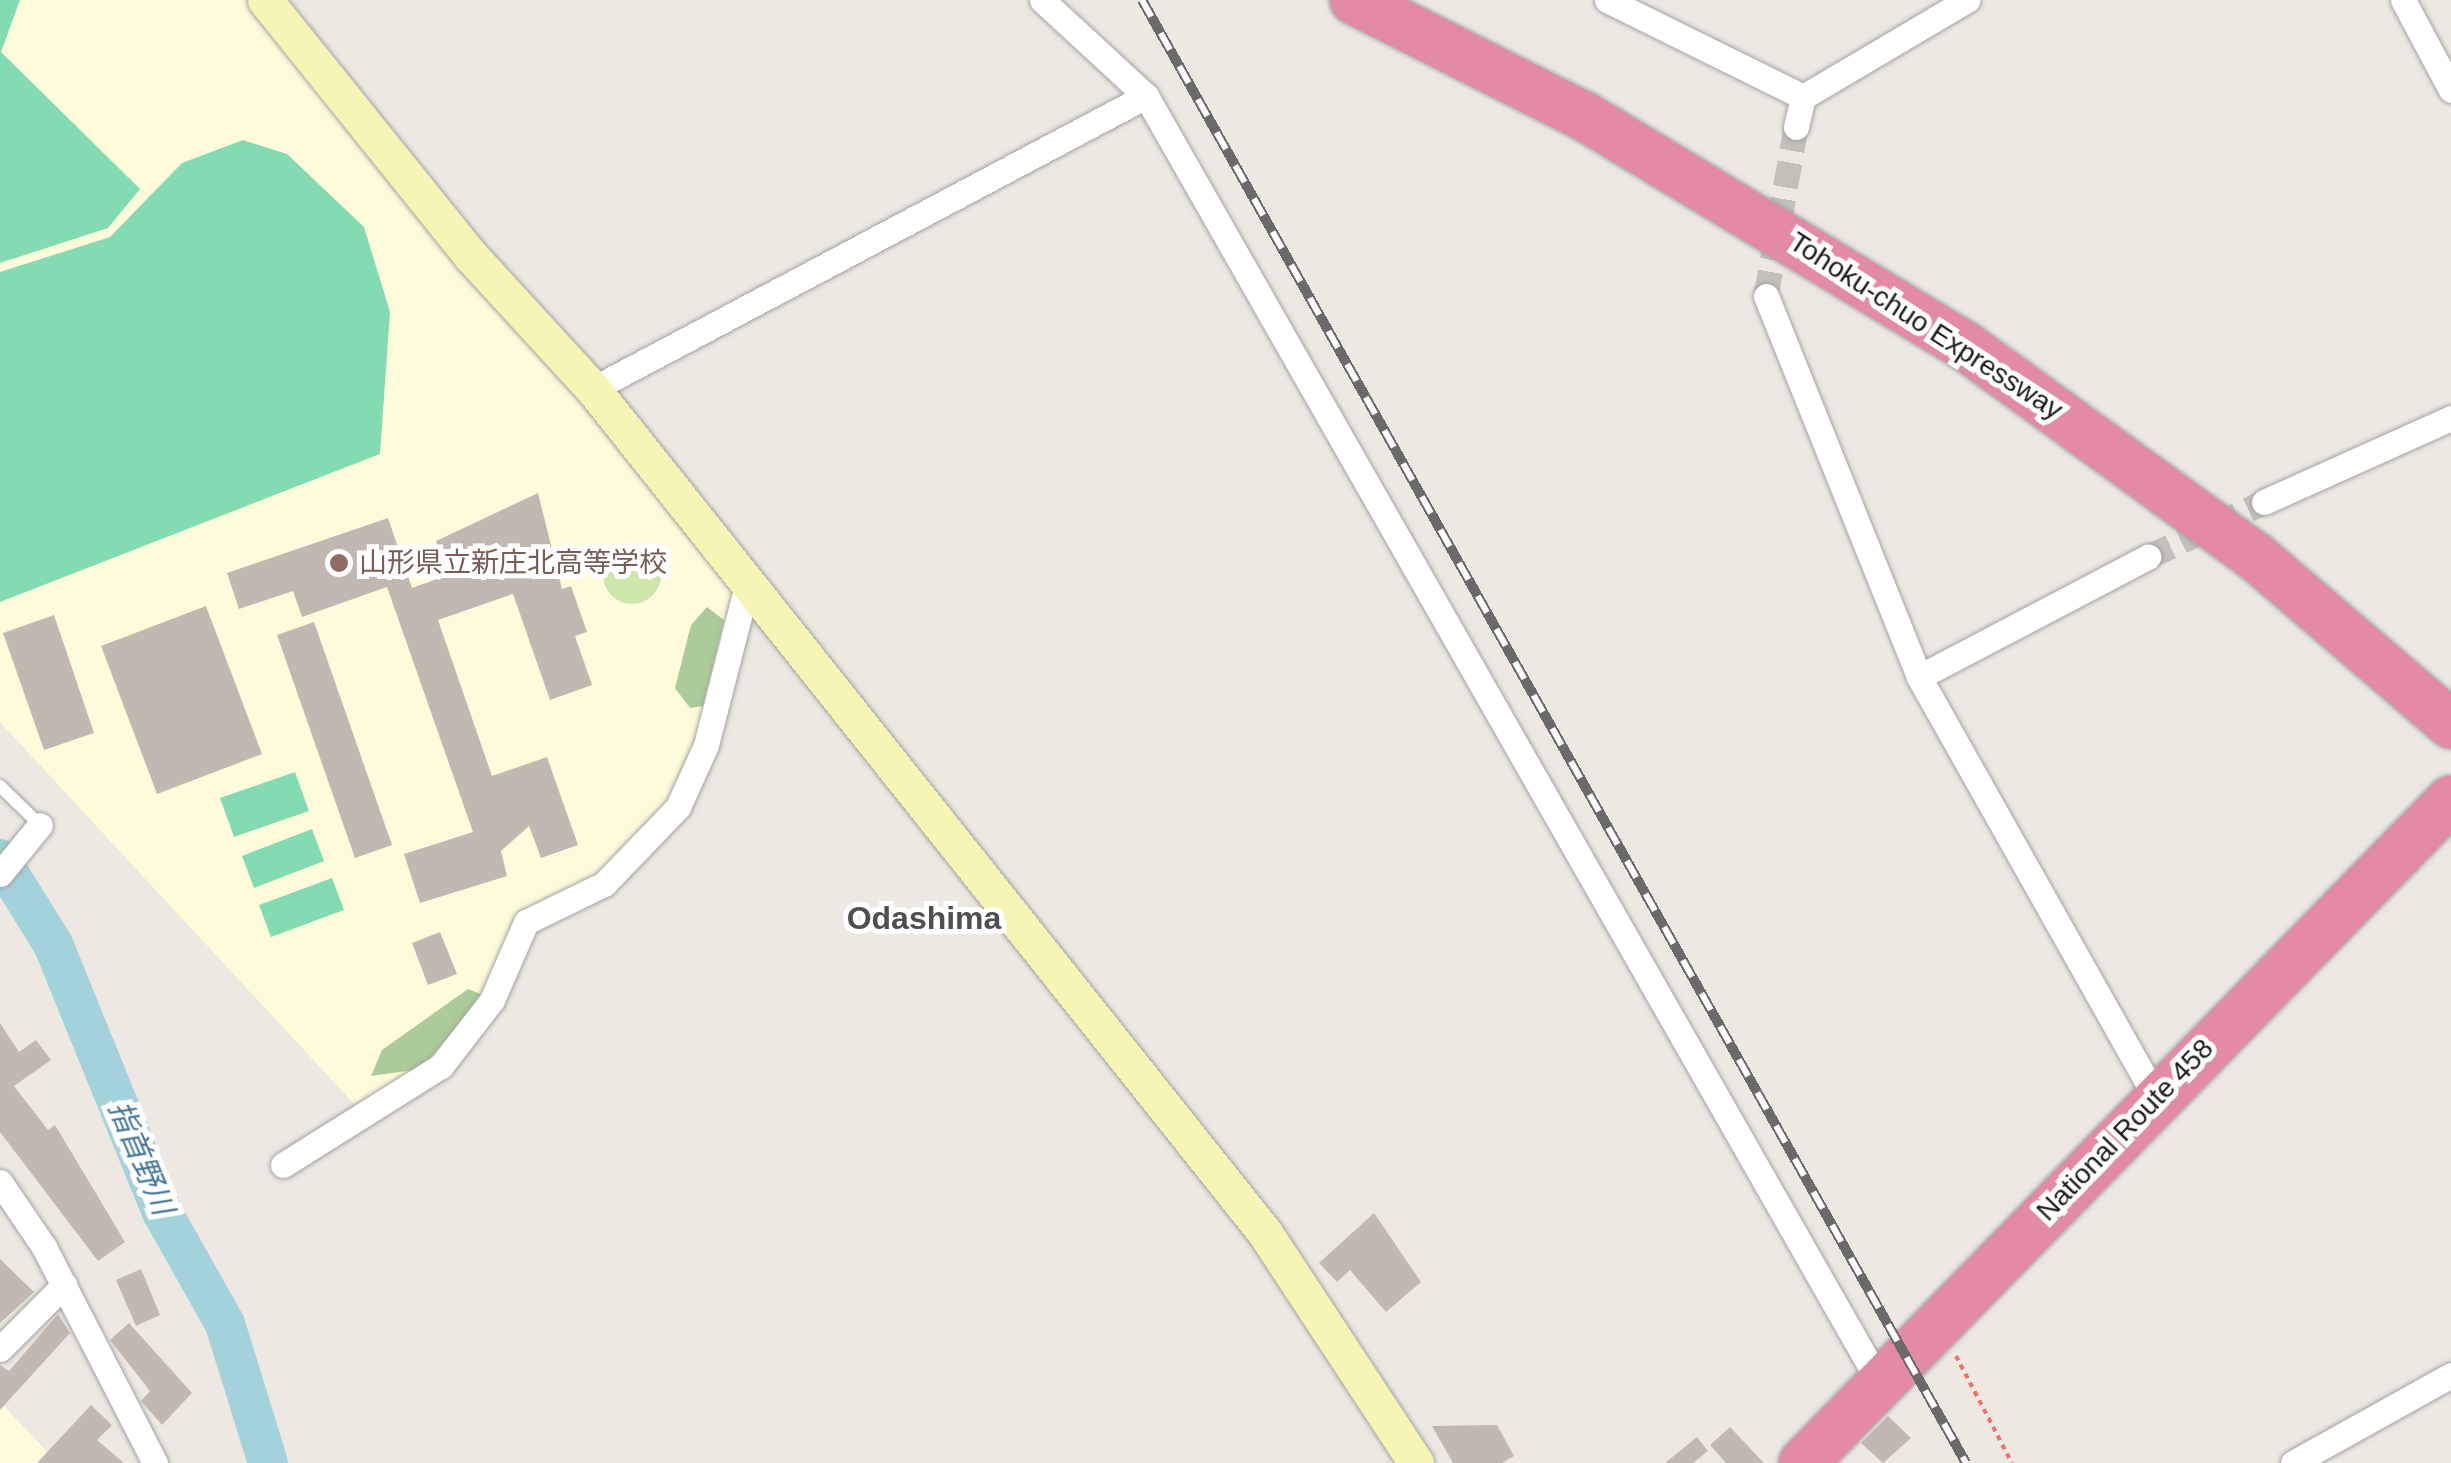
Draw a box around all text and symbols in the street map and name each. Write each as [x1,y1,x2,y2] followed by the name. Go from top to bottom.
[1783,225,2069,427] street label: Tohoku-chuo Expressway
[359,546,667,580] place label: 山形県立新庄北高等学校
[328,552,350,574] marker: 山形県立新庄北高等学校
[847,899,1001,937] district label: Odashima
[2030,1032,2220,1228] street label: National Route 458
[101,1096,181,1220] water label: 指首野川

